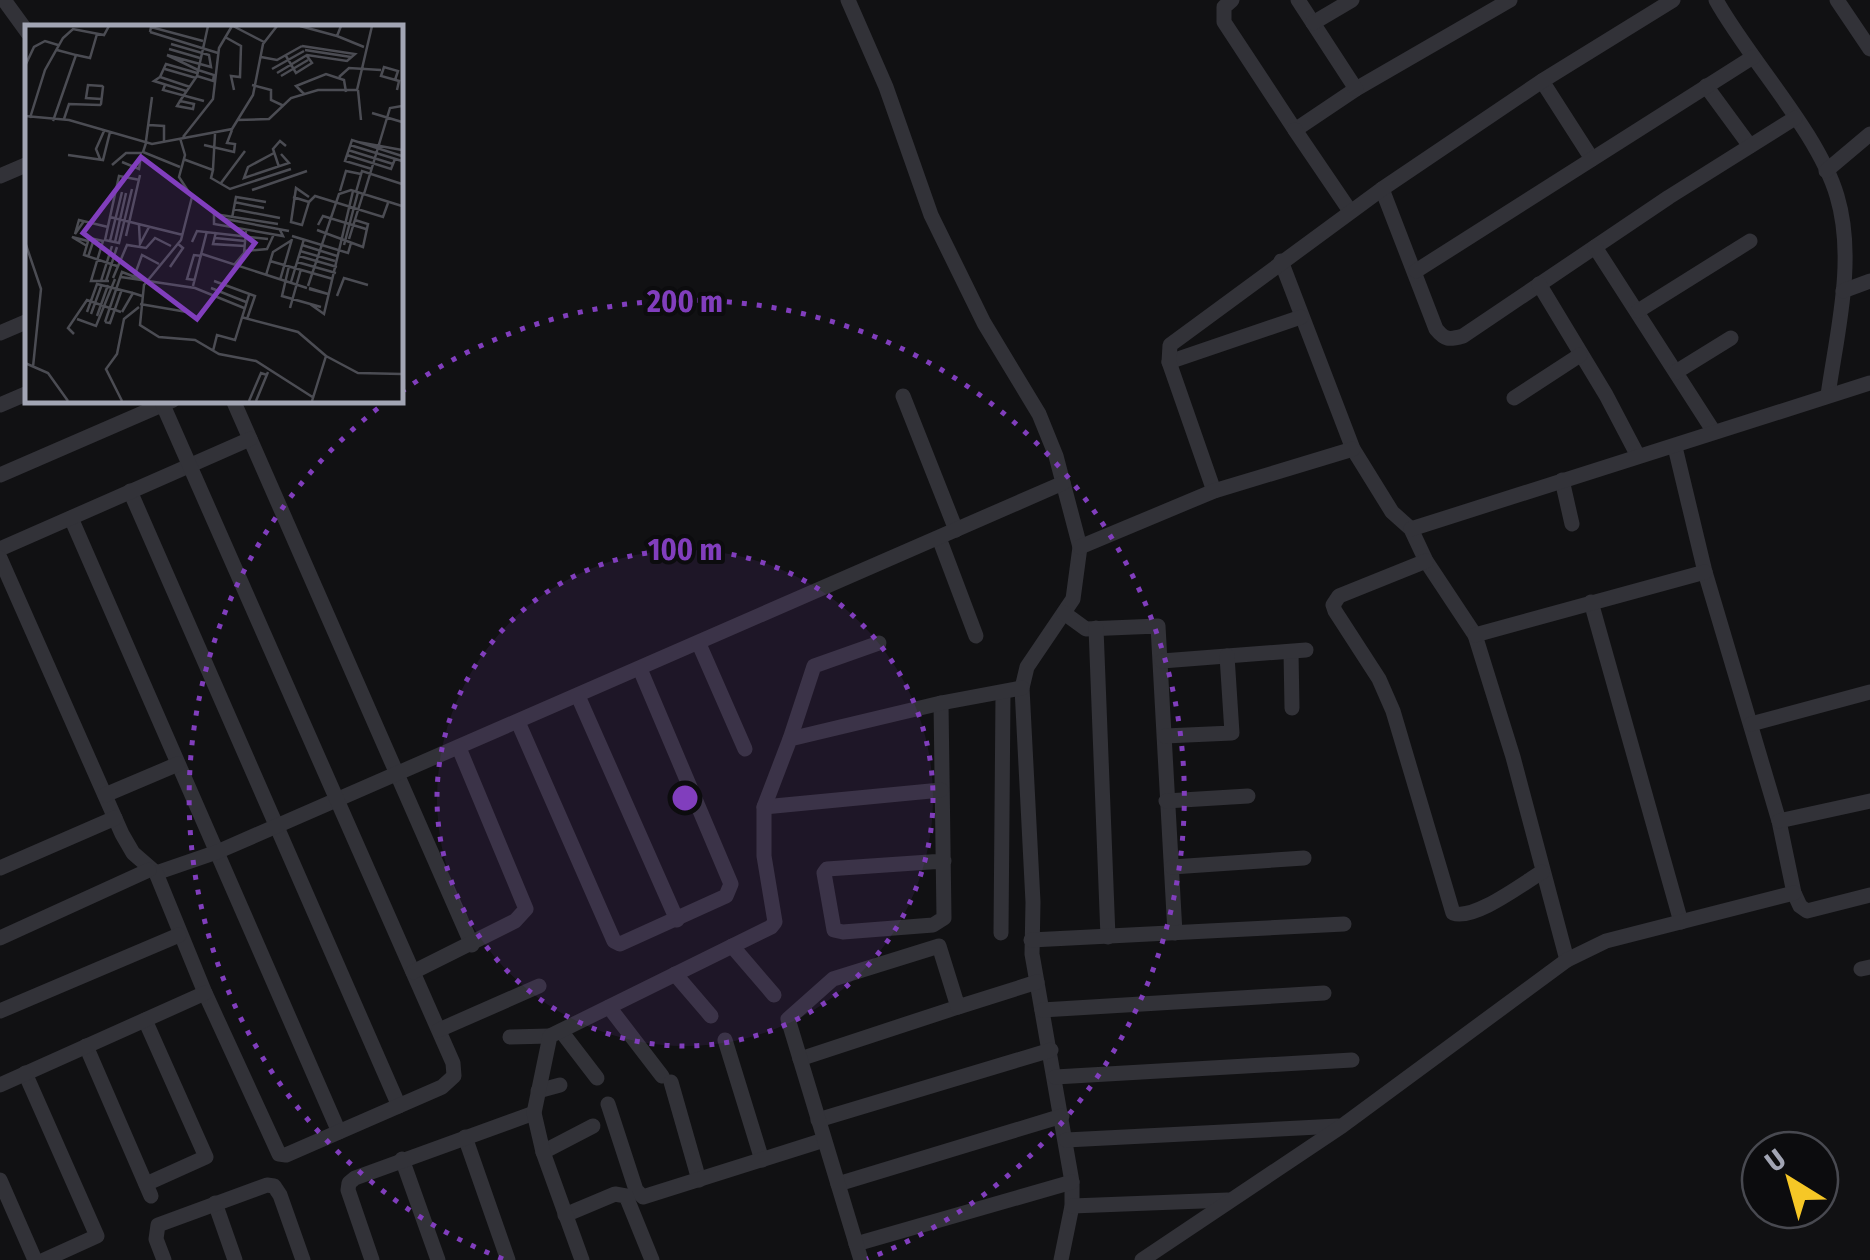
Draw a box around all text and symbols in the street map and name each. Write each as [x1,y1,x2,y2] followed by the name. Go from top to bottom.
[25,25,402,402] inset map
[646,284,723,320] text: 200 m
[648,532,722,568] text: 100 m
[667,780,703,816] centre of rings
[1740,1130,1840,1230] north arrow
[1759,1142,1792,1179] text: U

